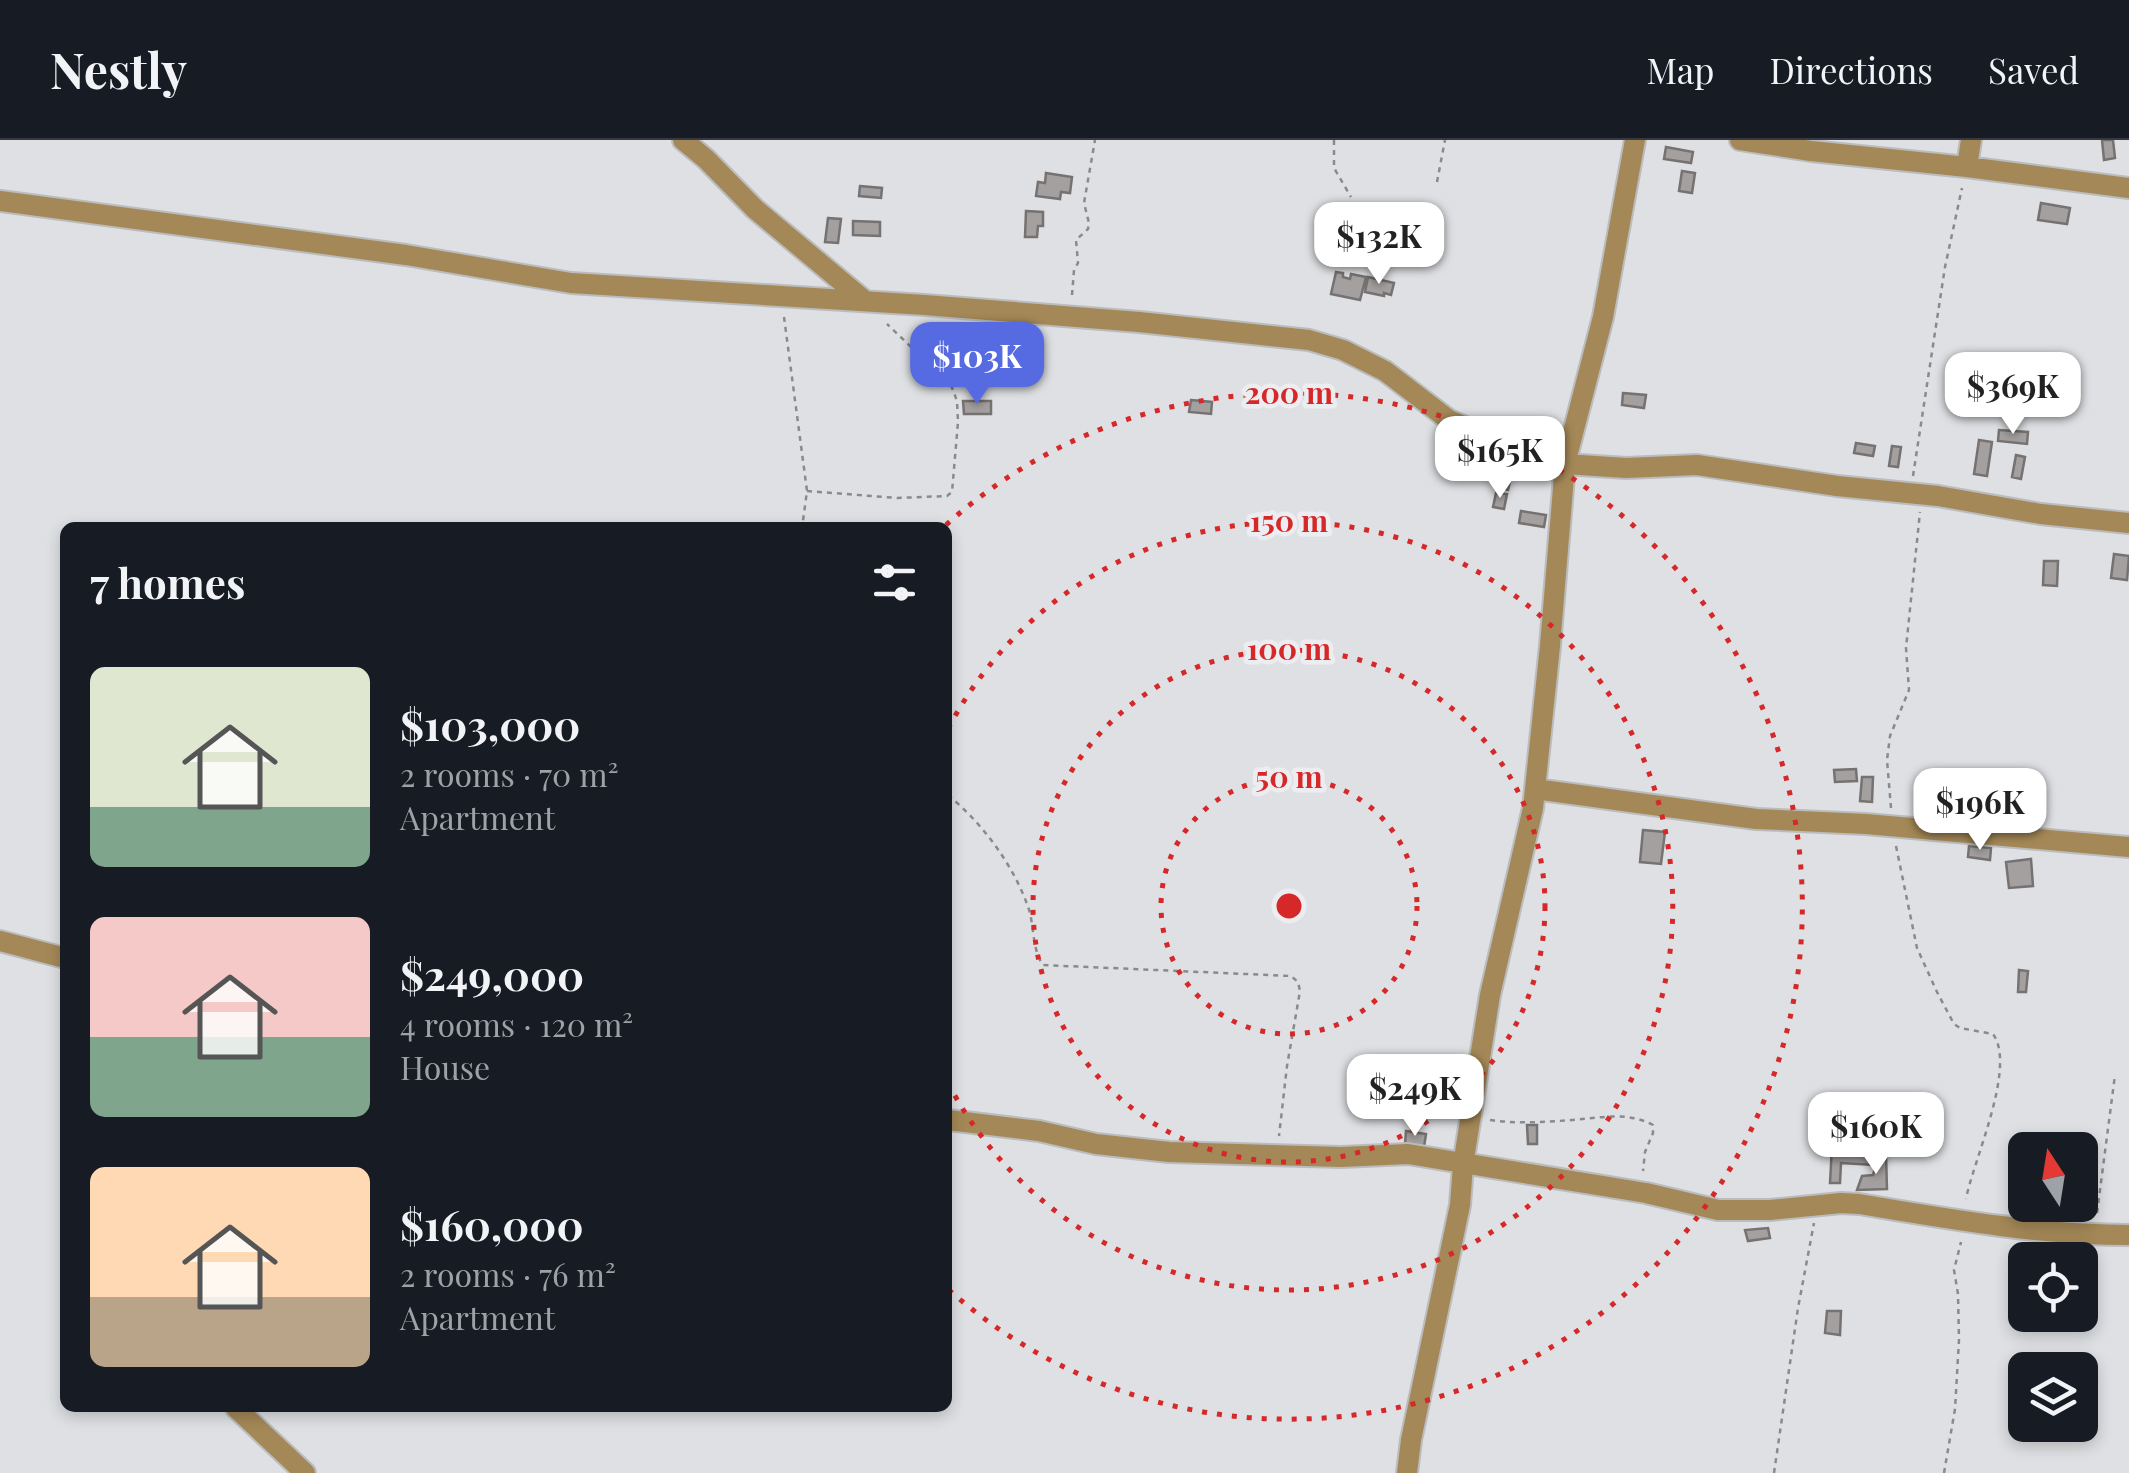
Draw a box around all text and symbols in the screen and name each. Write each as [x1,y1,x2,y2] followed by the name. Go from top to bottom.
[50,37,187,101] text: Nestly
[1646,46,1714,93] text: Map
[1769,46,1933,93] text: Directions
[1988,46,2079,93] text: Saved
[1309,202,1449,287] pin: $132K
[1336,213,1422,256] text: $132K
[907,322,1047,407] pin: $103K
[932,333,1022,376] text: $103K
[1943,352,2083,437] pin: $369K
[1967,363,2059,406] text: $369K
[1245,372,1333,412] text: 200 m
[1430,416,1570,501] pin: $165K
[1457,427,1543,470] text: $165K
[1250,500,1328,540] text: 150 m
[90,554,245,610] text: 7 homes
[867,555,922,610] icon: filters
[1247,628,1331,668] text: 100 m
[400,696,580,752] text: $103,000
[170,707,290,827] icon: home
[400,752,618,795] text: 2 rooms · 70 m²
[1255,756,1323,796] text: 50 m
[1910,768,2050,853] pin: $196K
[1935,779,2025,822] text: $196K
[400,795,555,838] text: Apartment
[1271,888,1307,924] centre of rings
[400,946,584,1002] text: $249,000
[170,957,290,1077] icon: home
[400,1002,633,1045] text: 4 rooms · 120 m²
[400,1045,490,1088] text: House
[1345,1054,1485,1139] pin: $249K
[1369,1065,1461,1108] text: $249K
[1806,1092,1946,1177] pin: $160K
[1830,1103,1922,1146] text: $160K
[2008,1132,2098,1222] north arrow
[2008,1132,2098,1442] map controls
[400,1196,584,1252] text: $160,000
[170,1207,290,1327] icon: home
[2008,1242,2098,1332] button: locate
[400,1252,616,1295] text: 2 rooms · 76 m²
[400,1295,555,1338] text: Apartment
[2008,1352,2098,1442] button: layers

